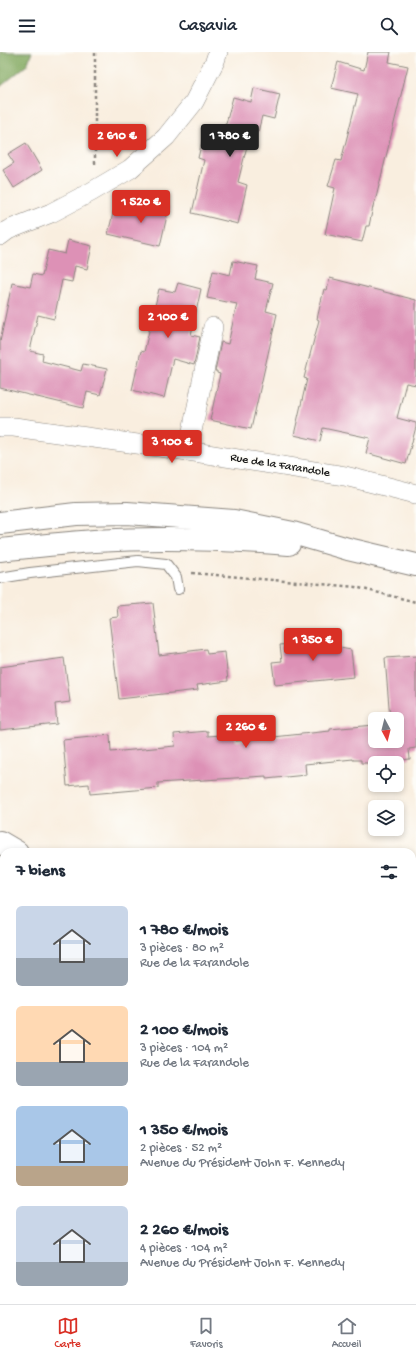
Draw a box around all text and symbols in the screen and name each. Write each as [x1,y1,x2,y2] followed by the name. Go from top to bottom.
[16,15,38,37] icon: menu
[378,15,400,37] icon: search
[179,16,237,37] text: Casavia
[80,124,154,158] pin: 2 610 €
[193,124,267,158] pin: 1 780 €
[97,129,137,144] text: 2 610 €
[210,129,250,144] text: 1 780 €
[104,190,178,224] pin: 1 520 €
[121,195,161,210] text: 1 520 €
[131,305,205,339] pin: 2 100 €
[148,310,188,325] text: 2 100 €
[135,430,209,464] pin: 3 100 €
[152,435,192,450] text: 3 100 €
[229,451,332,481] street label: Rue de la Farandole
[276,628,350,662] pin: 1 350 €
[293,633,333,648] text: 1 350 €
[368,712,404,748] north arrow
[368,712,404,836] map controls
[209,715,283,749] pin: 2 260 €
[226,720,266,735] text: 2 260 €
[368,756,404,792] button: locate
[368,800,404,836] button: layers
[378,861,400,883] icon: filters
[16,862,65,882] text: 7 biens
[140,921,228,941] text: 1 780 €/mois
[48,922,96,970] icon: home
[140,941,224,956] text: 3 pièces · 80 m²
[140,956,249,971] text: Rue de la Farandole
[140,1021,228,1041] text: 2 100 €/mois
[48,1022,96,1070] icon: home
[140,1041,228,1056] text: 3 pièces · 104 m²
[140,1056,249,1071] text: Rue de la Farandole
[140,1121,227,1141] text: 1 350 €/mois
[48,1122,96,1170] icon: home
[140,1141,222,1156] text: 2 pièces · 52 m²
[140,1156,345,1171] text: Avenue du Président John F. Kennedy
[140,1221,228,1241] text: 2 260 €/mois
[48,1222,96,1270] icon: home
[140,1241,228,1256] text: 4 pièces · 104 m²
[140,1256,345,1271] text: Avenue du Président John F. Kennedy
[55,1315,81,1351] tab: Carte
[190,1315,223,1351] tab: Favoris
[332,1315,361,1351] tab: Accueil

